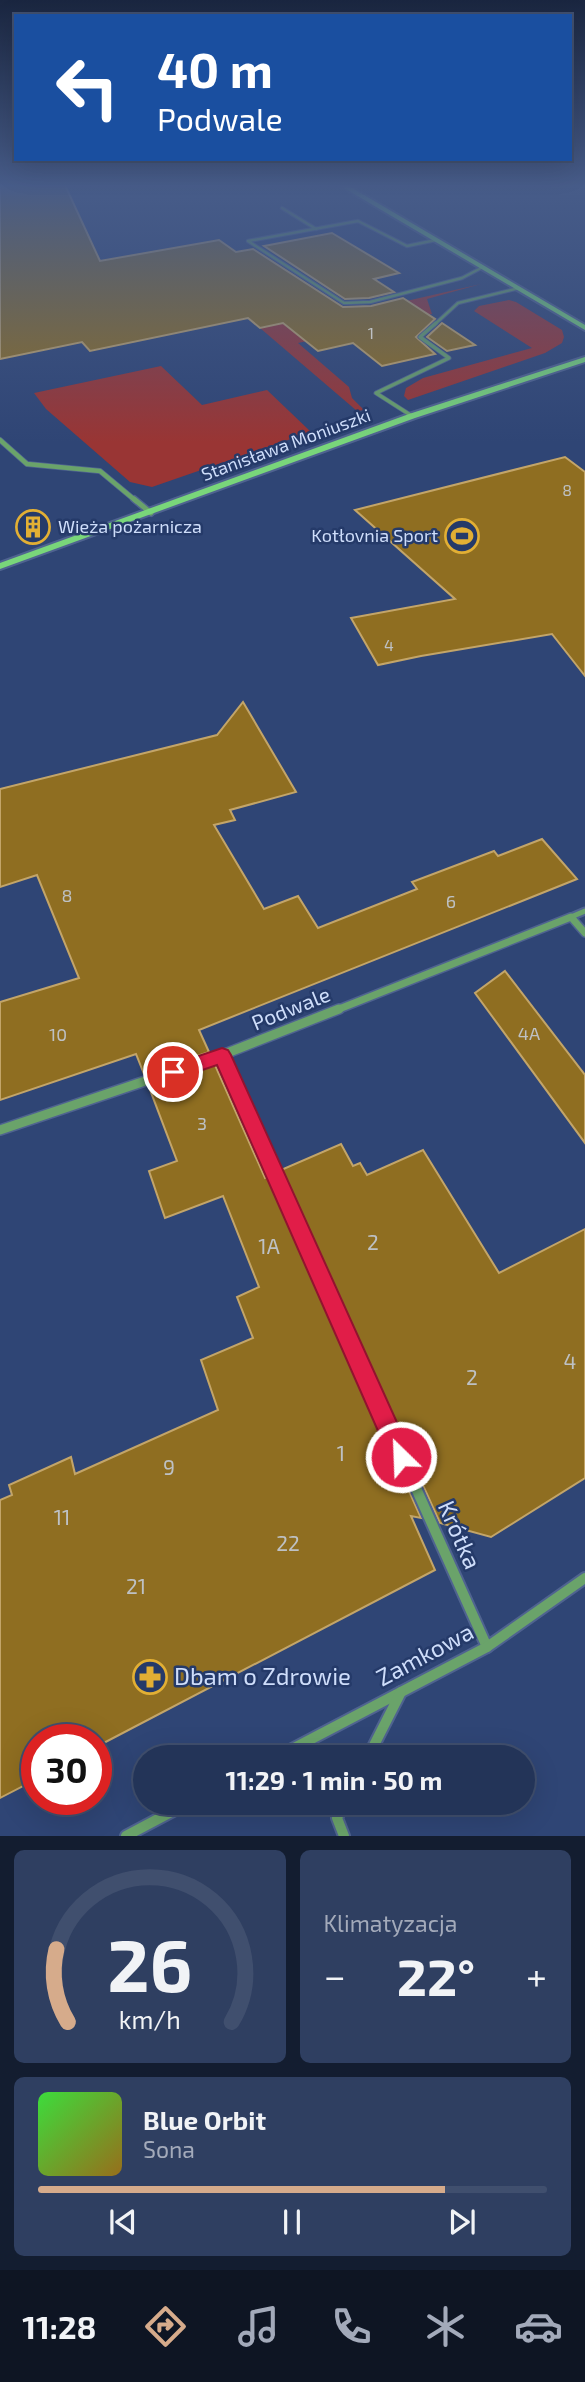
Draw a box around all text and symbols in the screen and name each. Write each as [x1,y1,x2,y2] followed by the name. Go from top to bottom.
[157,39,273,98] text: 40 m
[42,42,133,133] icon: left
[157,99,283,137] text: Podwale
[368,323,374,342] house number: 1
[198,403,373,485] street label: Stanisława Moniuszki
[562,480,572,499] house number: 8
[14,508,52,546] building icon: Wieża pożarnicza
[58,515,202,537] place label: Wieża pożarnicza
[443,517,481,555] sports icon: Kotłovnia Sport
[311,524,438,546] place label: Kotłovnia Sport
[384,635,394,654] house number: 4
[62,884,72,906] house number: 8
[446,890,456,912] house number: 6
[248,981,333,1035] street label: Podwale
[518,1022,541,1044] house number: 4A
[49,1023,67,1045] house number: 10
[143,1042,203,1102] pin
[154,1053,192,1091] icon: arrive
[197,1112,207,1134] house number: 3
[367,1229,379,1254] house number: 2
[258,1233,280,1258] house number: 1A
[564,1348,576,1373] house number: 4
[466,1364,478,1389] house number: 2
[364,1420,438,1494] position arrow
[337,1440,345,1465] house number: 1
[163,1454,175,1479] house number: 9
[433,1496,488,1573] street label: Krótka
[54,1504,70,1529] house number: 11
[276,1530,300,1555] house number: 22
[126,1573,146,1598] house number: 21
[371,1616,478,1691] street label: Zamkowa
[131,1658,169,1696] pharmacy icon: Dbam o Zdrowie
[174,1661,351,1690] place label: Dbam o Zdrowie
[21,1724,112,1815] speed limit sign: 30
[226,1764,442,1795] text: 11:29 · 1 min · 50 m
[324,1909,457,1937] text: Klimatyzacja
[107,1920,192,2008] text: 26
[397,1944,475,2006] text: 22°
[324,1952,346,1998] text: −
[526,1952,547,1998] text: +
[119,2004,181,2034] text: km/h
[143,2104,266,2135] text: Blue Orbit
[143,2135,195,2163] text: Sona
[104,2203,142,2241] icon: previous
[273,2203,311,2241] icon: pause
[443,2203,481,2241] icon: next
[141,2302,190,2351] icon: directions
[234,2302,283,2351] icon: music
[327,2302,376,2351] icon: phone
[421,2302,470,2351] icon: climate
[514,2302,563,2351] icon: car
[22,2307,97,2345] text: 11:28

